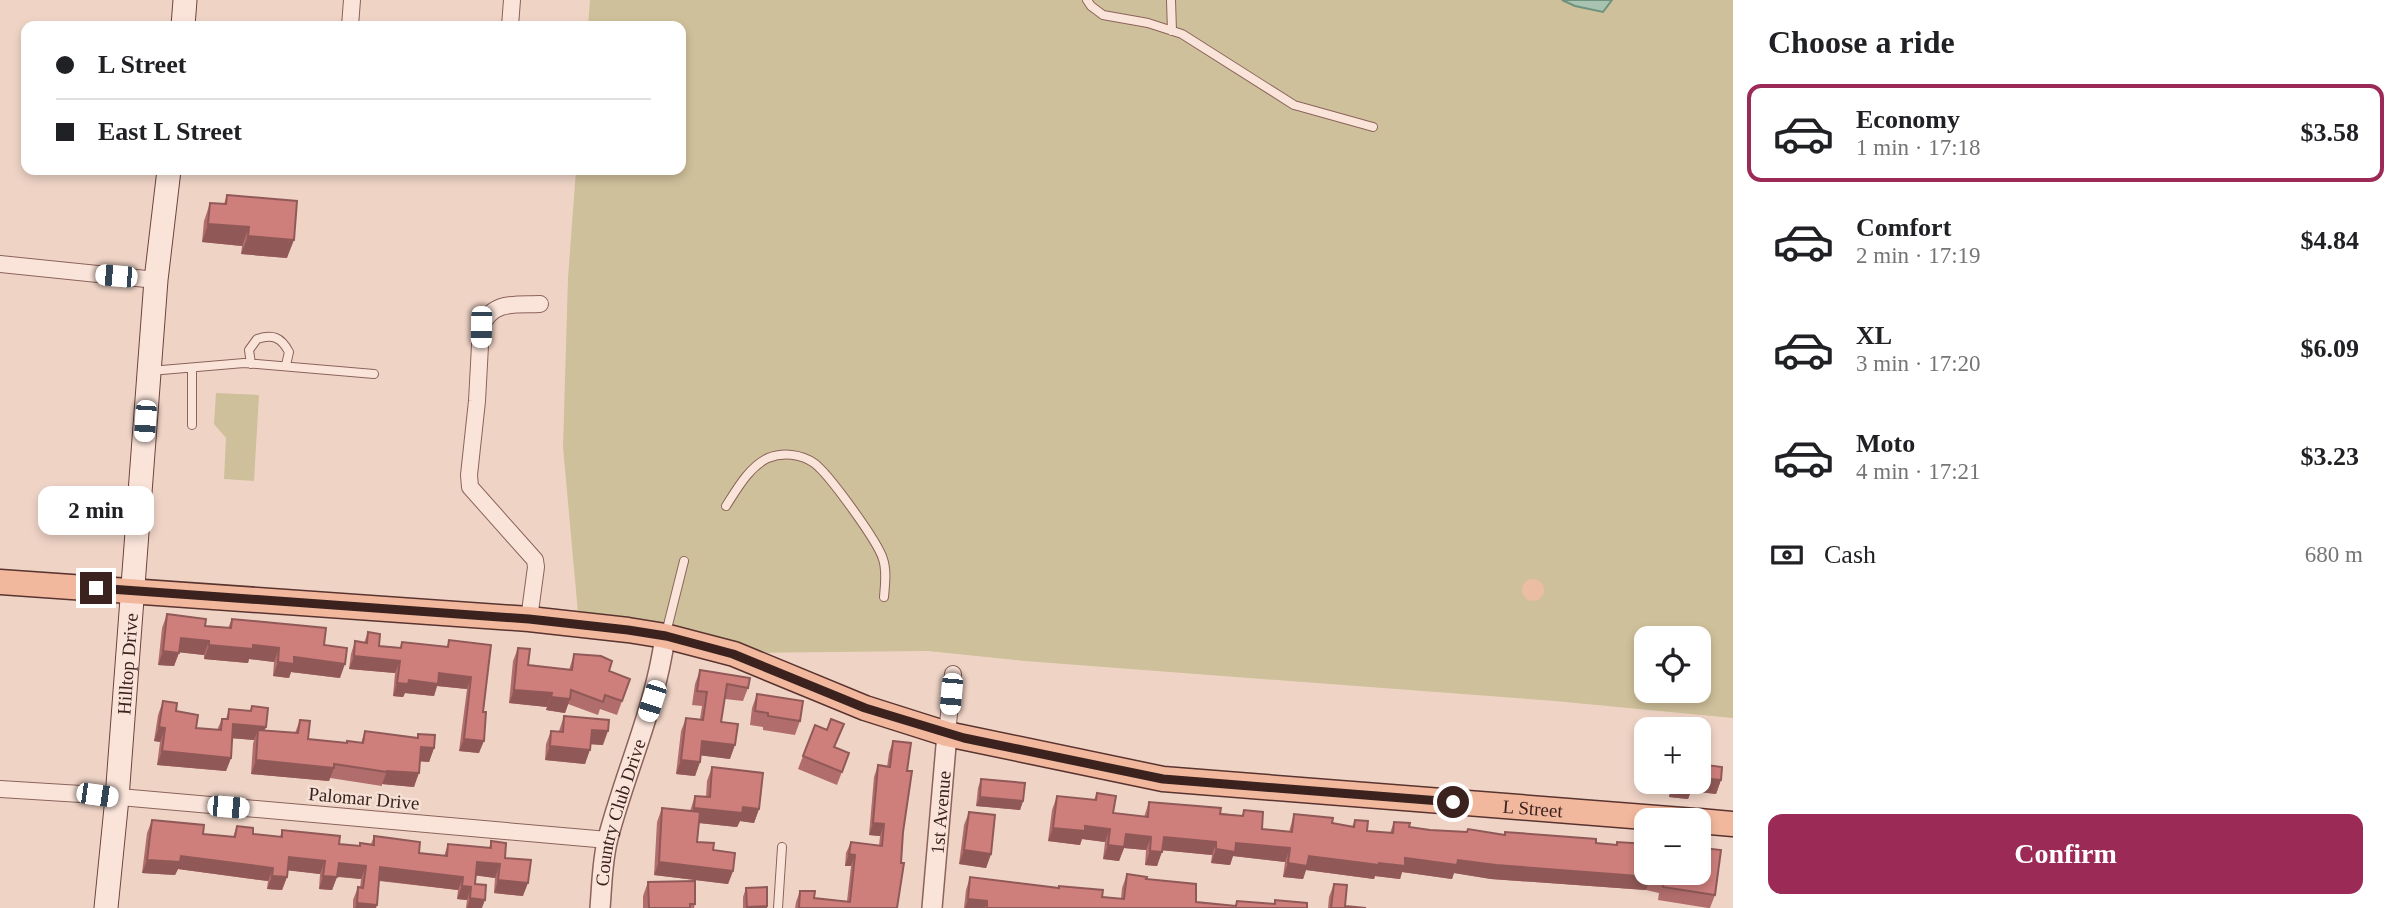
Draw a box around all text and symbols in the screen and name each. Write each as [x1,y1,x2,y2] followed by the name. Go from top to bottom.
[1768,24,1955,60] text: Choose a ride
[98,50,186,79] text: L Street
[1772,102,1835,165] icon: car
[1856,105,1960,134] text: Economy
[98,117,242,146] text: East L Street
[2301,118,2359,147] text: $3.58
[1856,135,1981,160] text: 1 min · 17:18
[1772,210,1835,273] icon: car
[1856,213,1951,242] text: Comfort
[2301,226,2359,255] text: $4.84
[1856,243,1981,268] text: 2 min · 17:19
[95,264,138,288] car
[471,306,492,348] car
[1772,318,1835,381] icon: car
[1856,321,1892,350] text: XL
[2301,334,2359,363] text: $6.09
[1856,351,1981,376] text: 3 min · 17:20
[134,399,157,443] car
[1772,426,1835,489] icon: car
[1856,429,1915,458] text: Moto
[2301,442,2359,471] text: $3.23
[1856,459,1981,484] text: 4 min · 17:21
[38,486,154,536] callout: 2 min
[68,498,124,523] text: 2 min
[1768,536,1806,574] icon: cash
[1824,540,1876,569] text: Cash
[2305,542,2363,567] text: 680 m
[80,572,112,604] route end
[113,612,142,716] street label: Hilltop Drive
[1634,626,1711,885] map controls
[1634,626,1711,703] button: locate
[939,672,964,716] car
[636,678,669,724] car
[1634,717,1711,794] button: +
[592,736,650,887] street label: Country Club Drive
[927,770,955,855] street label: 1st Avenue
[75,782,120,808] car
[308,783,420,814] street label: Palomar Drive
[1437,786,1469,818] route start
[207,795,250,819] car
[1502,796,1564,822] street label: L Street
[1634,808,1711,885] button: −
[1768,814,2363,894] button: Confirm

